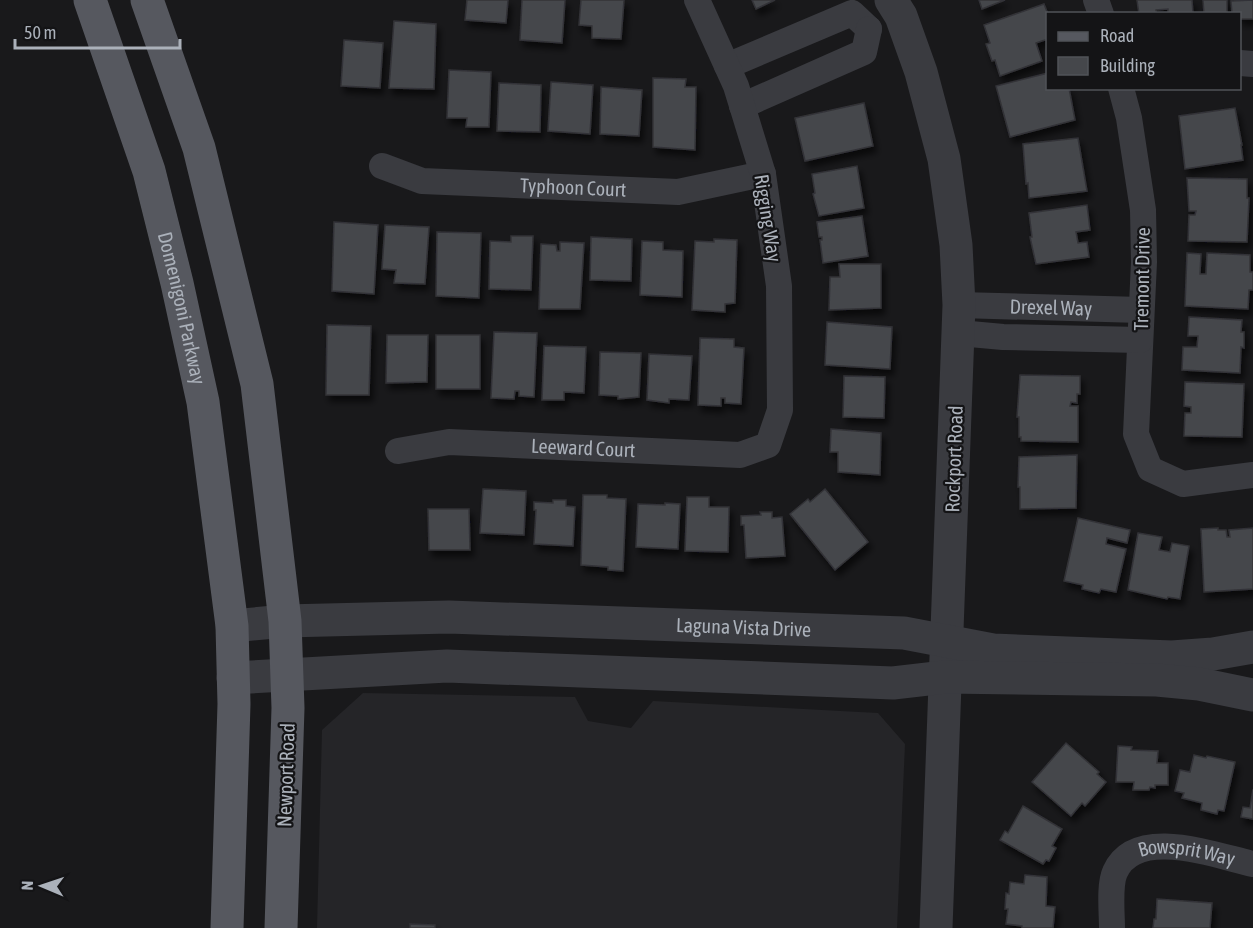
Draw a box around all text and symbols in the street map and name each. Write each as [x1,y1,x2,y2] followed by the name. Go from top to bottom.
[15,12,180,50] scale bar
[1046,12,1241,90] legend
[24,22,56,43] text: 50 m
[1100,25,1134,46] text: Road
[1100,55,1155,76] text: Building
[750,172,787,263] street label: Rigging Way
[520,173,627,201] street label: Typhoon Court
[1129,227,1154,331] street label: Tremont Drive
[154,229,211,387] street label: Domenigoni Parkway
[1009,294,1093,320] street label: Drexel Way
[940,405,967,513] street label: Rockport Road
[530,434,636,461] street label: Leeward Court
[676,613,812,641] street label: Laguna Vista Drive
[272,723,299,827] street label: Newport Road
[1135,835,1238,870] street label: Bowsprit Way
[12,856,72,916] north arrow
[18,880,36,891] text: N

